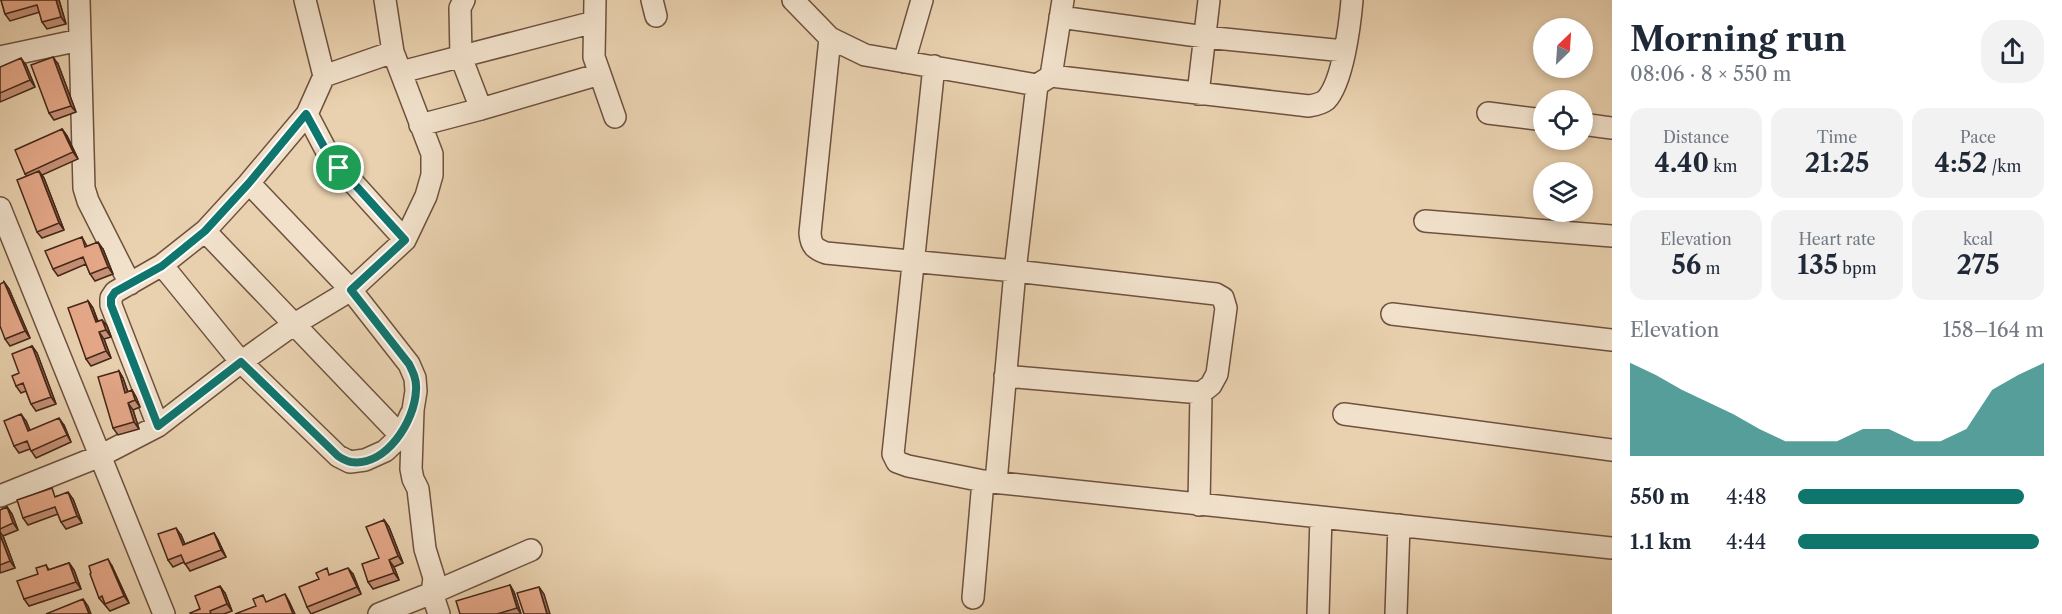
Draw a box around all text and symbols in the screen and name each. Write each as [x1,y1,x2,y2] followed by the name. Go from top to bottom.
[1533,18,1593,78] north arrow
[1533,18,1593,222] map controls
[1630,19,1846,60] text: Morning run
[1981,20,2044,83] button: share
[1630,62,1791,86] text: 08:06 · 8 × 550 m
[1533,90,1593,150] button: locate
[1663,127,1729,147] text: Distance
[1817,127,1857,147] text: Time
[1960,127,1996,147] text: Pace
[313,142,364,193] pin
[1655,147,1709,179] text: 4.40
[1805,147,1869,179] text: 21:25
[1934,147,1987,179] text: 4:52
[322,151,355,184] icon: arrive
[1709,156,1738,176] text: km
[1987,156,2022,176] text: /km
[1533,162,1593,222] button: layers
[1660,229,1732,249] text: Elevation
[1798,229,1876,249] text: Heart rate
[1963,229,1993,249] text: kcal
[1671,249,1701,281] text: 56
[1797,249,1838,281] text: 135
[1956,249,2000,281] text: 275
[1701,258,1721,278] text: m
[1838,258,1877,278] text: bpm
[1630,318,1719,342] text: Elevation
[1943,318,2044,342] text: 158–164 m
[1630,485,1690,509] text: 550 m
[1726,485,1767,509] text: 4:48
[1630,530,1692,554] text: 1.1 km
[1726,530,1766,554] text: 4:44

